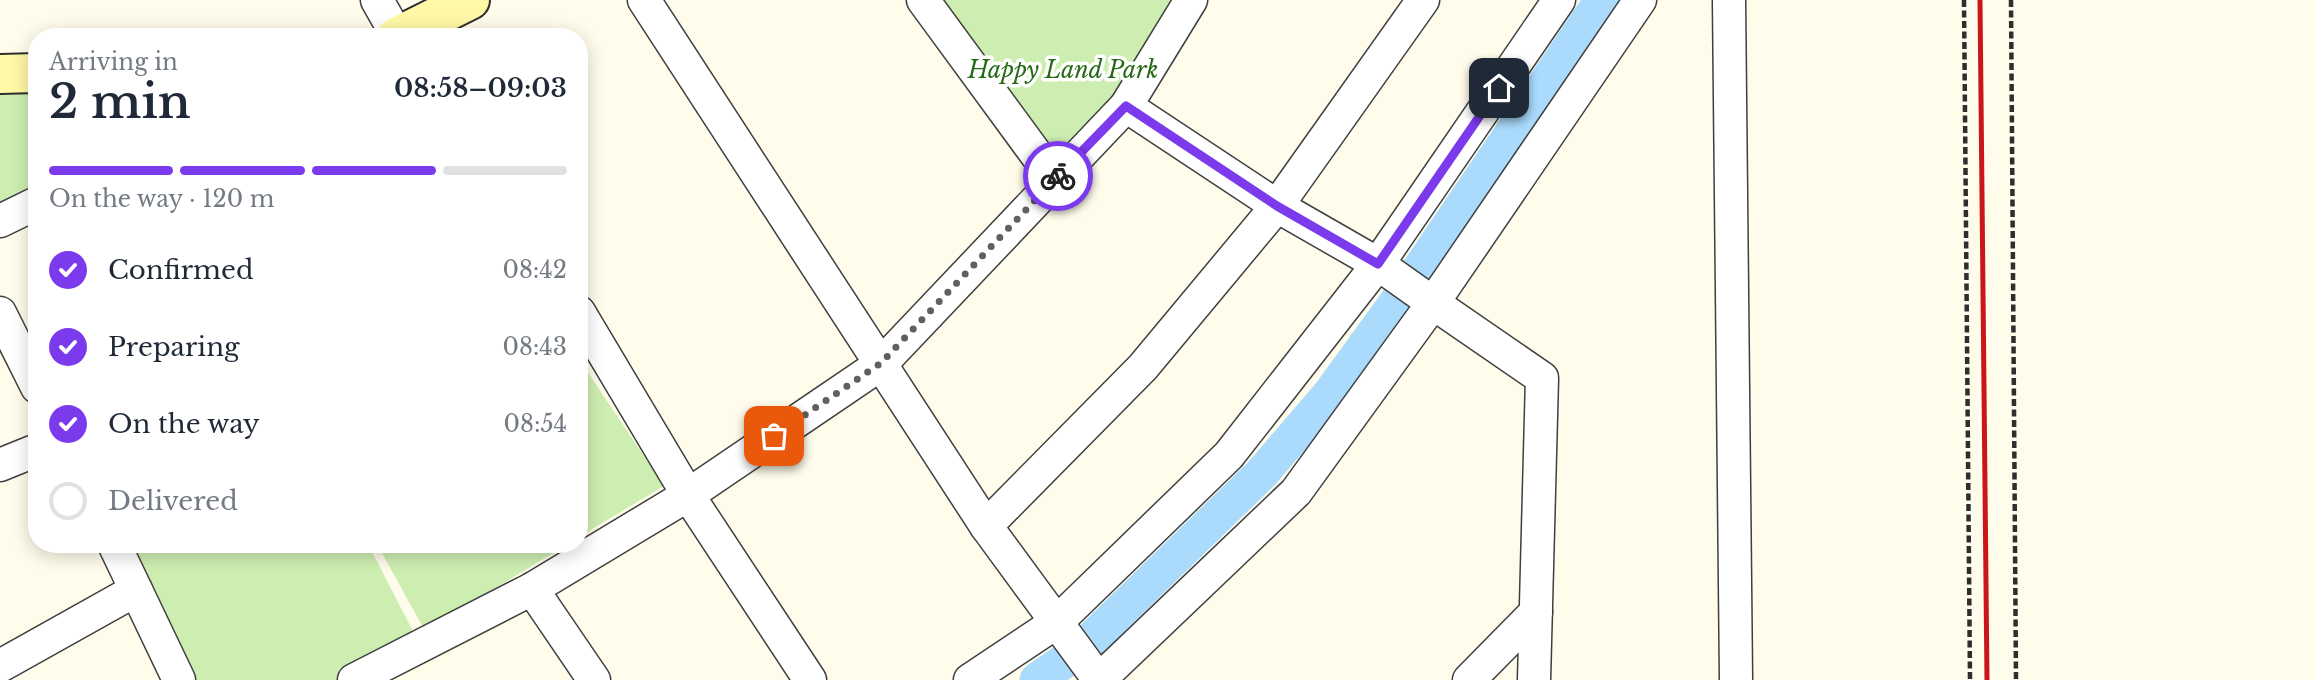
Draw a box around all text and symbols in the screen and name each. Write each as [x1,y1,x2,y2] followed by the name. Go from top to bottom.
[49,48,178,76] text: Arriving in
[967,56,1158,84] park label: Happy Land Park
[1469,58,1529,118] pin
[1480,69,1518,107] icon: home
[394,72,567,104] text: 08:58–09:03
[49,73,191,130] text: 2 min
[1023,141,1093,211] courier
[1039,157,1077,195] icon: bike
[49,185,274,213] text: On the way · 120 m
[49,251,87,289] icon: check
[108,254,253,286] text: Confirmed
[502,256,567,284] text: 08:42
[49,328,87,366] icon: check
[108,331,240,363] text: Preparing
[502,333,567,361] text: 08:43
[49,405,87,443] icon: check
[744,406,804,466] pin
[108,408,260,440] text: On the way
[504,410,567,438] text: 08:54
[755,417,793,455] icon: bag
[108,485,238,517] text: Delivered

